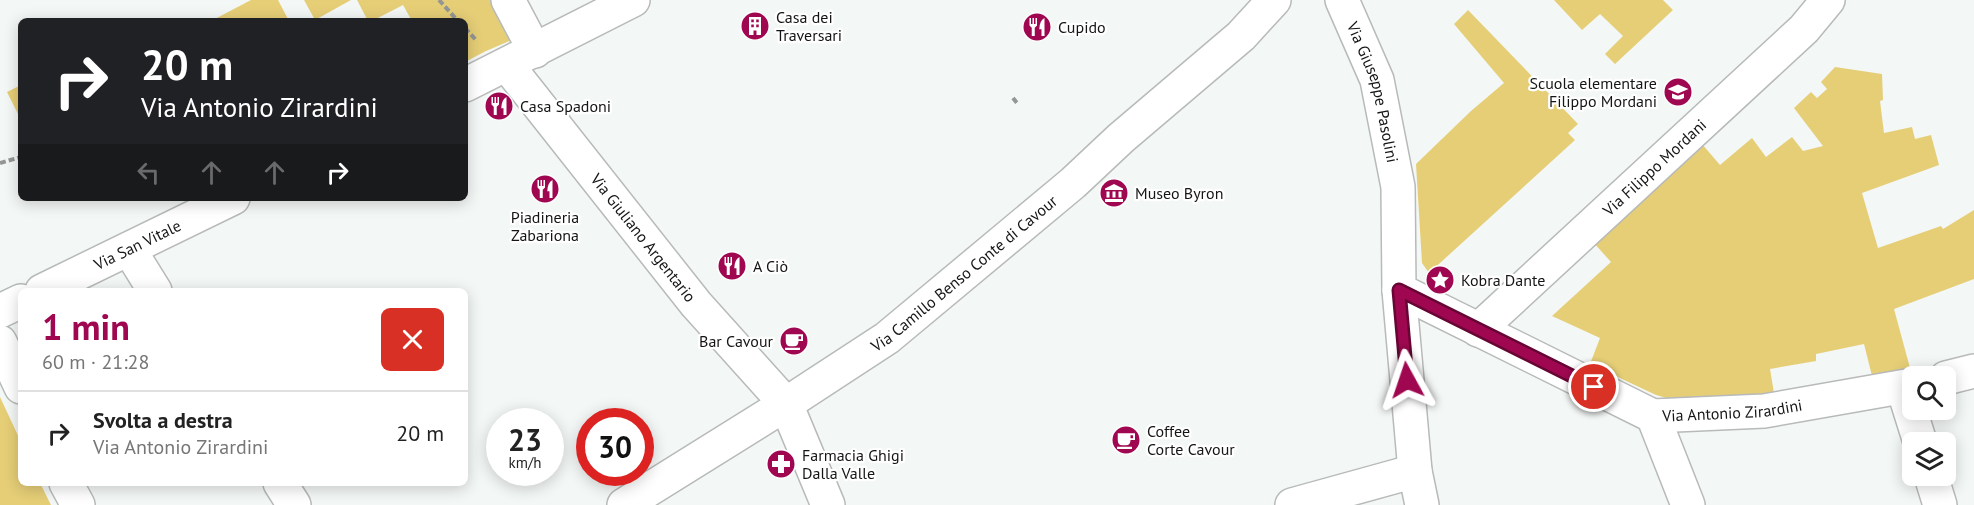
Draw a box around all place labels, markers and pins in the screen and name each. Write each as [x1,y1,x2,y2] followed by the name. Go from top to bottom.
[776,7,842,45] place label: Casa dei Traversari
[739,10,771,42] building icon: Casa dei Traversari
[1021,11,1053,43] restaurant icon: Cupido
[1058,17,1106,37] place label: Cupido
[1529,73,1657,111] place label: Scuola elementare Filippo Mordani
[1662,76,1694,108] school or university icon: Scuola elementare Filippo Mordani
[483,90,515,122] restaurant icon: Casa Spadoni
[520,96,611,116] place label: Casa Spadoni
[529,173,561,205] restaurant icon: Piadineria Zabariona
[1098,177,1130,209] museum icon: Museo Byron
[1135,183,1223,203] place label: Museo Byron
[511,207,579,245] place label: Piadineria Zabariona
[716,250,748,282] restaurant icon: A Ciò
[753,256,788,276] place label: A Ciò
[1424,264,1456,296] place icon: Kobra Dante
[1461,270,1545,290] place label: Kobra Dante
[778,325,810,357] cafe icon: Bar Cavour
[699,331,774,351] place label: Bar Cavour
[1568,361,1619,412] pin
[1147,421,1235,459] place label: Coffee Corte Cavour
[1110,424,1142,456] cafe icon: Coffee Corte Cavour
[802,445,904,483] place label: Farmacia Ghigi Dalla Valle
[765,448,797,480] pharmacy icon: Farmacia Ghigi Dalla Valle

